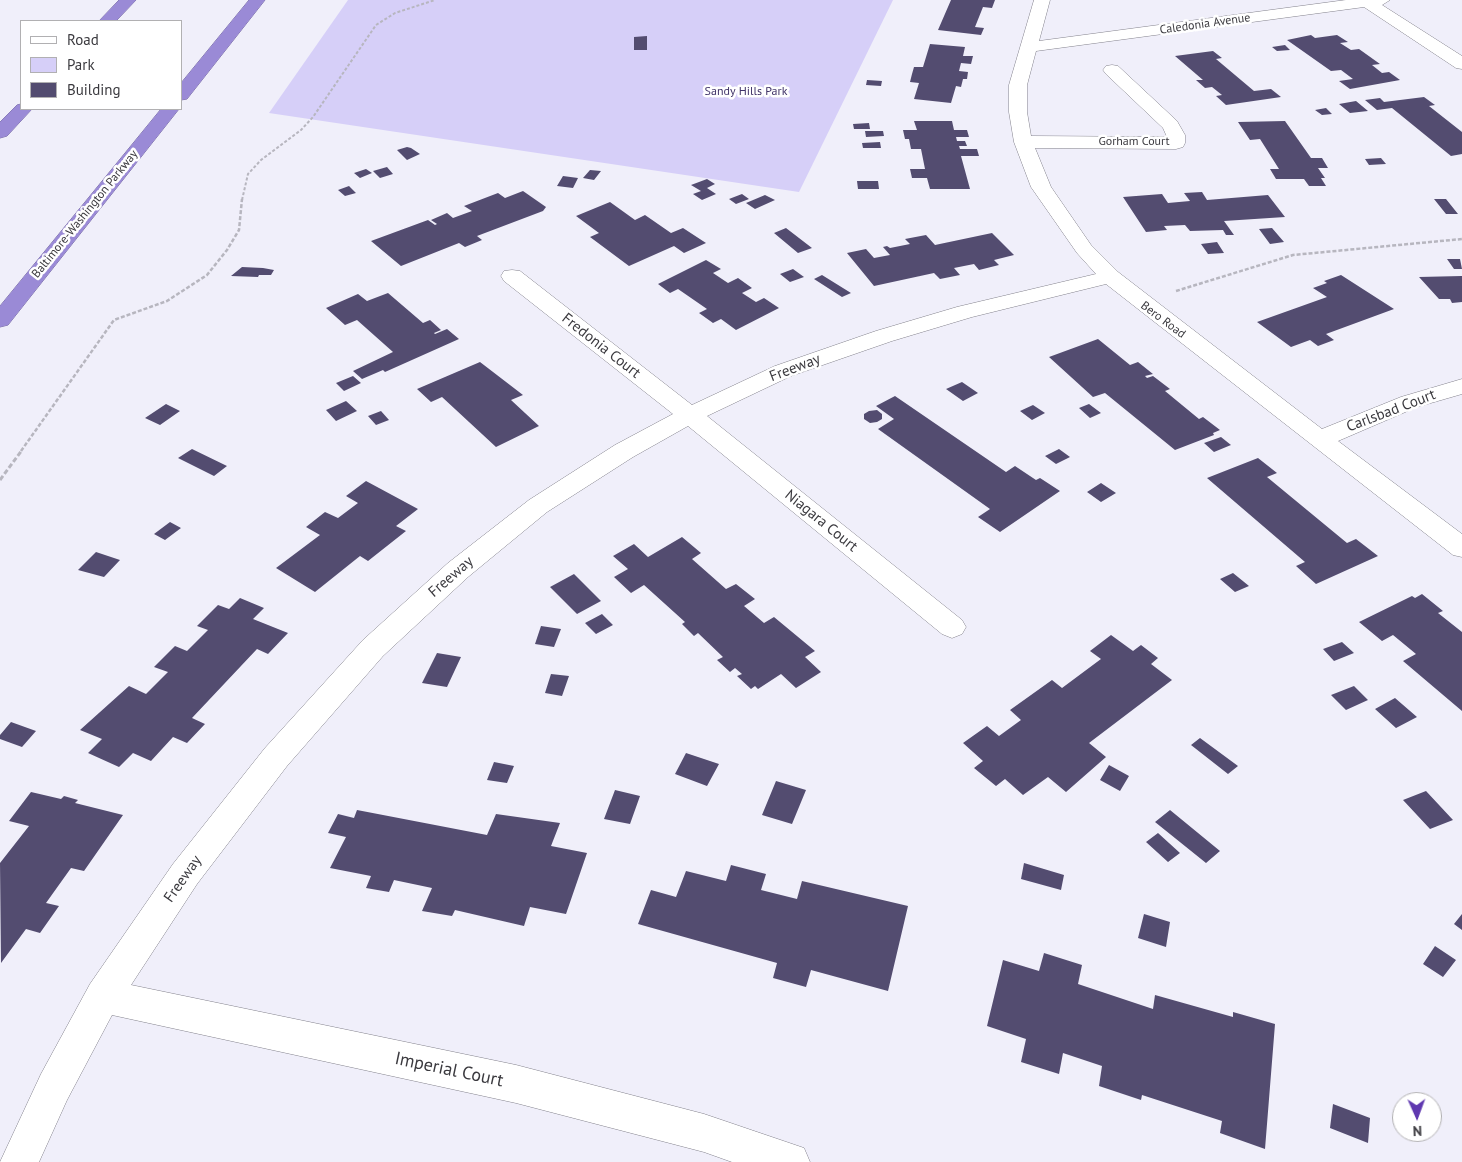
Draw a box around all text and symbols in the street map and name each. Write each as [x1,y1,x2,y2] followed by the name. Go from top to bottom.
[1159,11,1251,37] street label: Caledonia Avenue
[20,20,182,110] legend
[67,30,99,49] text: Road
[67,55,95,74] text: Park
[67,80,121,99] text: Building
[705,85,787,99] park label: Sandy Hills Park
[1098,135,1170,149] street label: Gorham Court
[29,147,141,281] street label: Baltimore-Washington Parkway
[1138,299,1188,341] street label: Bero Road
[558,310,644,382] street label: Fredonia Court
[767,350,823,386] street label: Freeway
[1344,386,1438,436] street label: Carlsbad Court
[781,486,861,556] street label: Niagara Court
[425,553,477,601] street label: Freeway
[160,852,206,906] street label: Freeway
[393,1048,505,1092] street label: Imperial Court
[1392,1092,1442,1142] north arrow
[1413,1122,1422,1140] text: N

